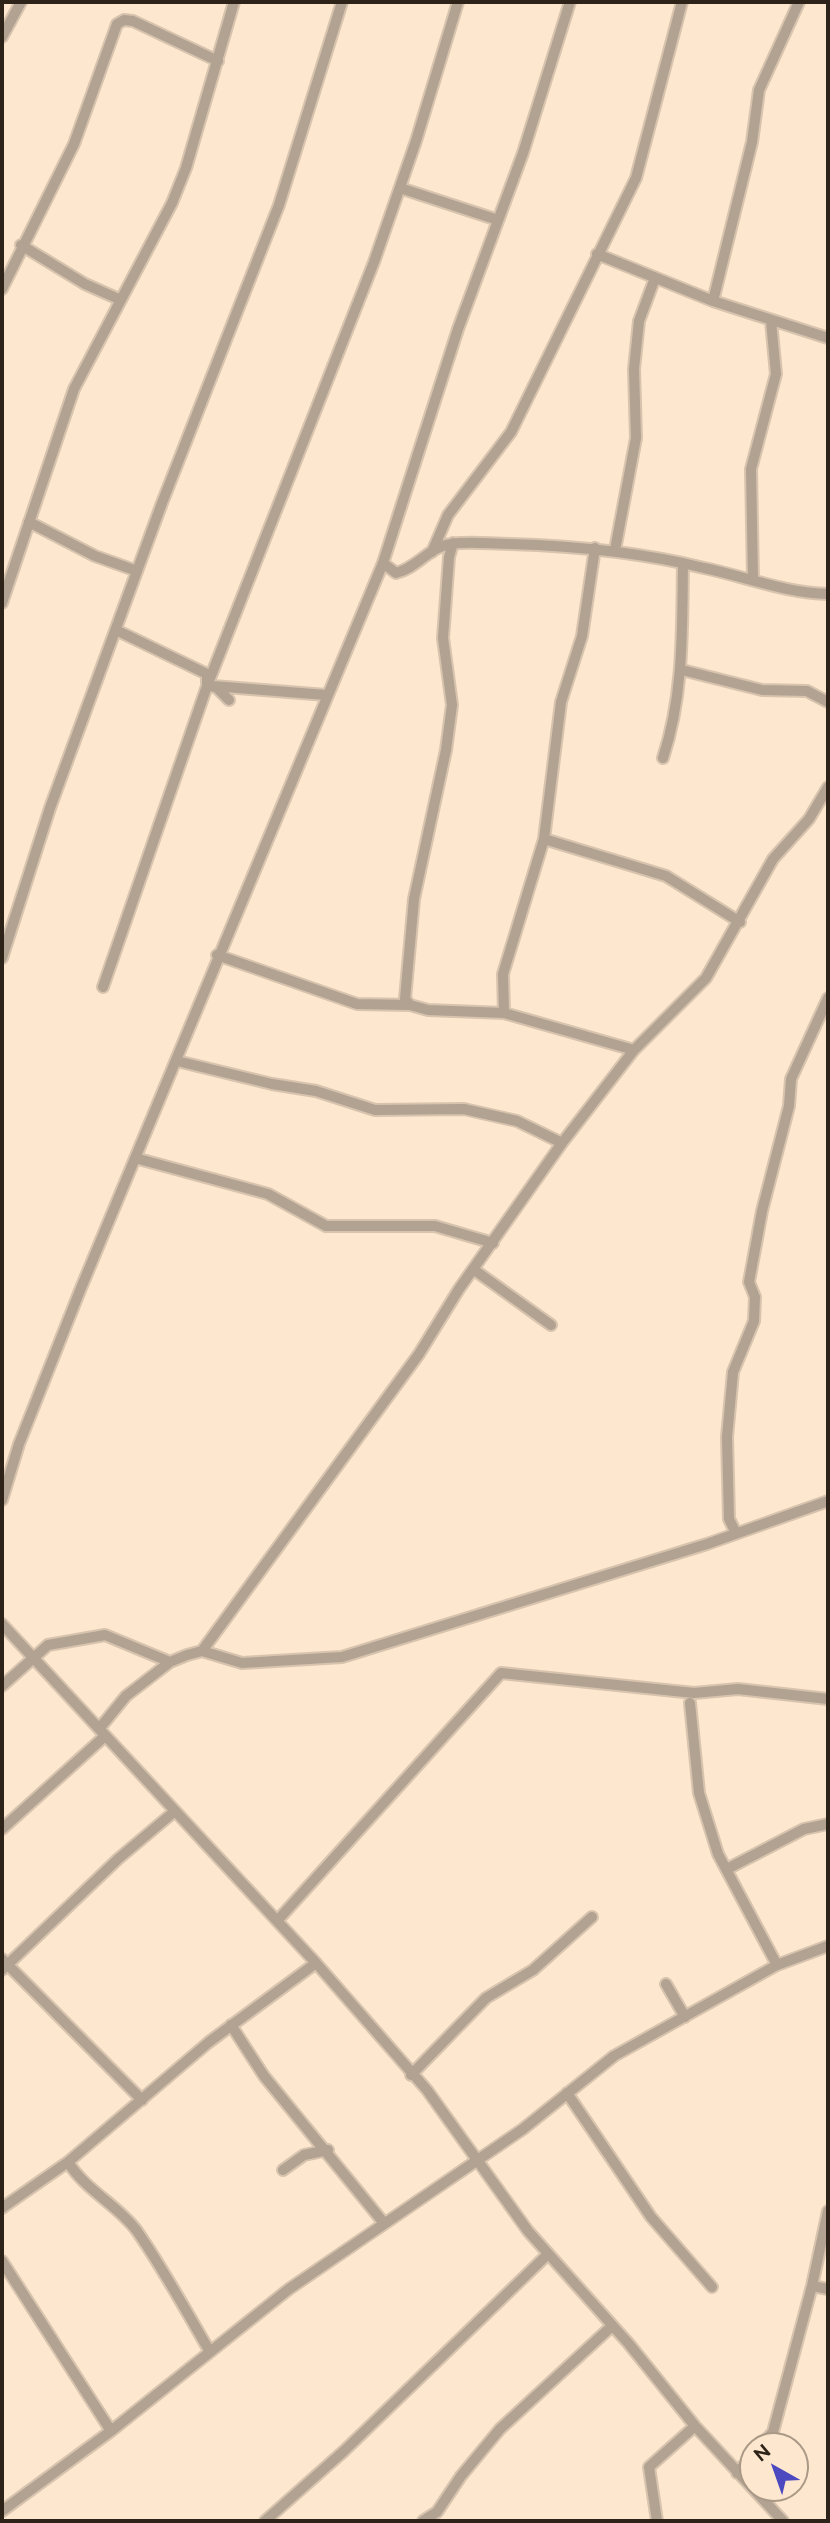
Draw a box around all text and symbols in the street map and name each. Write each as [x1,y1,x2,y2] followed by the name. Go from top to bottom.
[739,2432,809,2502] north arrow
[749,2439,774,2466] text: N

